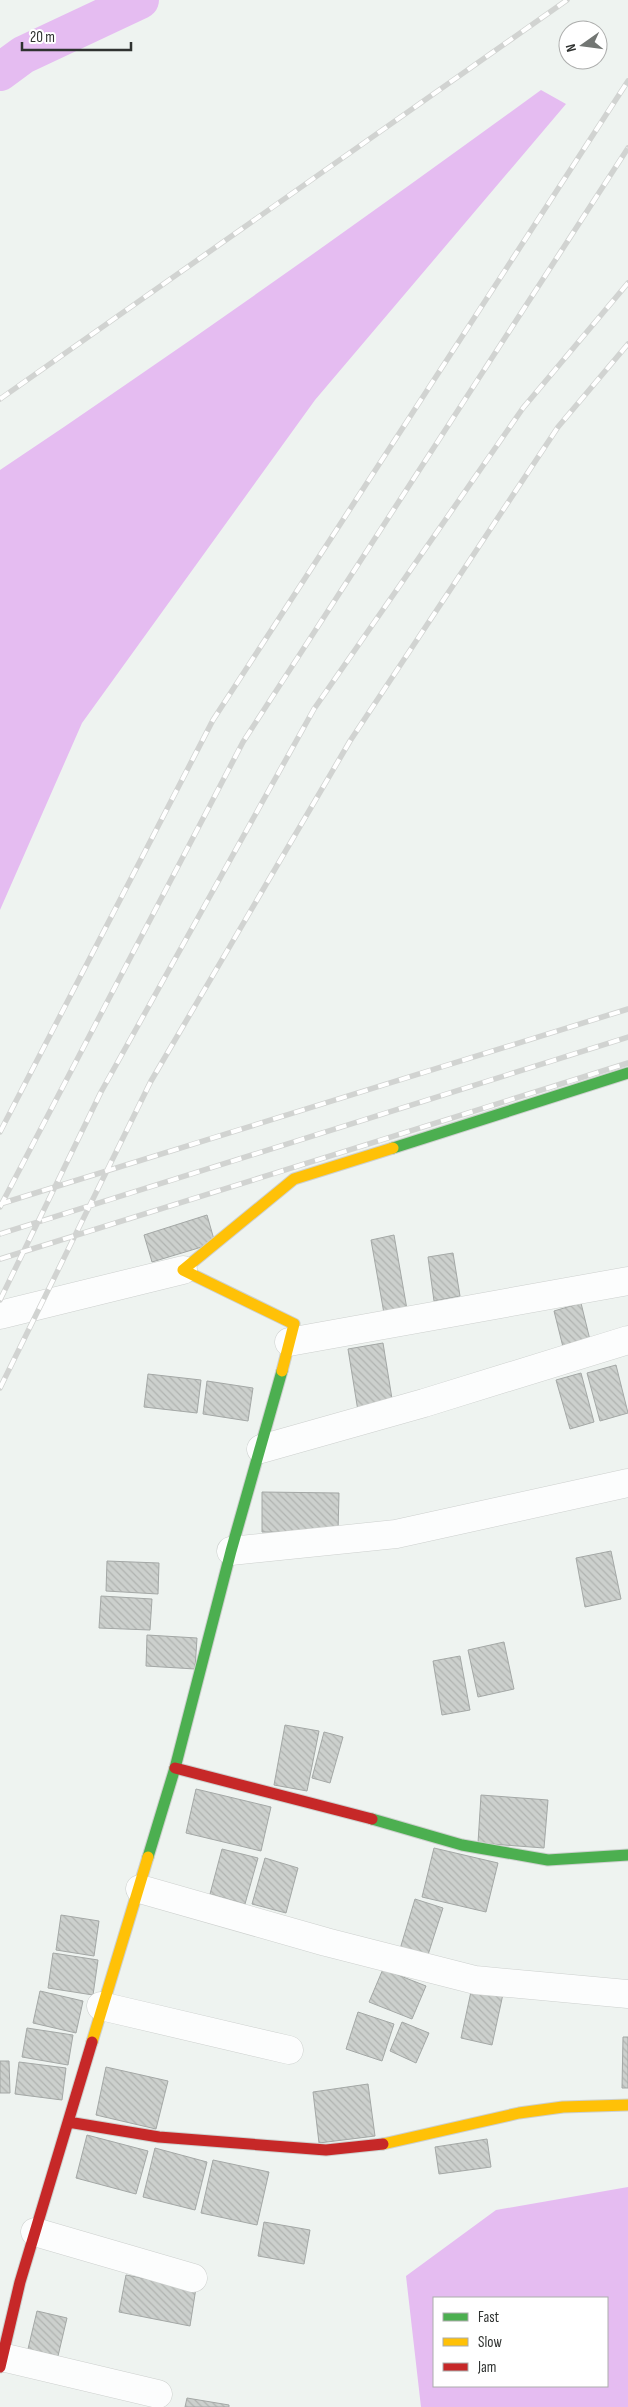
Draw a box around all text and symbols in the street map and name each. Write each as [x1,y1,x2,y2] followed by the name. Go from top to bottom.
[22,20,131,52] scale bar
[558,20,608,70] north arrow
[30,28,55,47] text: 20 m
[562,42,580,54] text: N
[433,2297,608,2387] legend
[478,2308,500,2327] text: Fast
[478,2333,502,2352] text: Slow
[477,2358,496,2377] text: Jam

